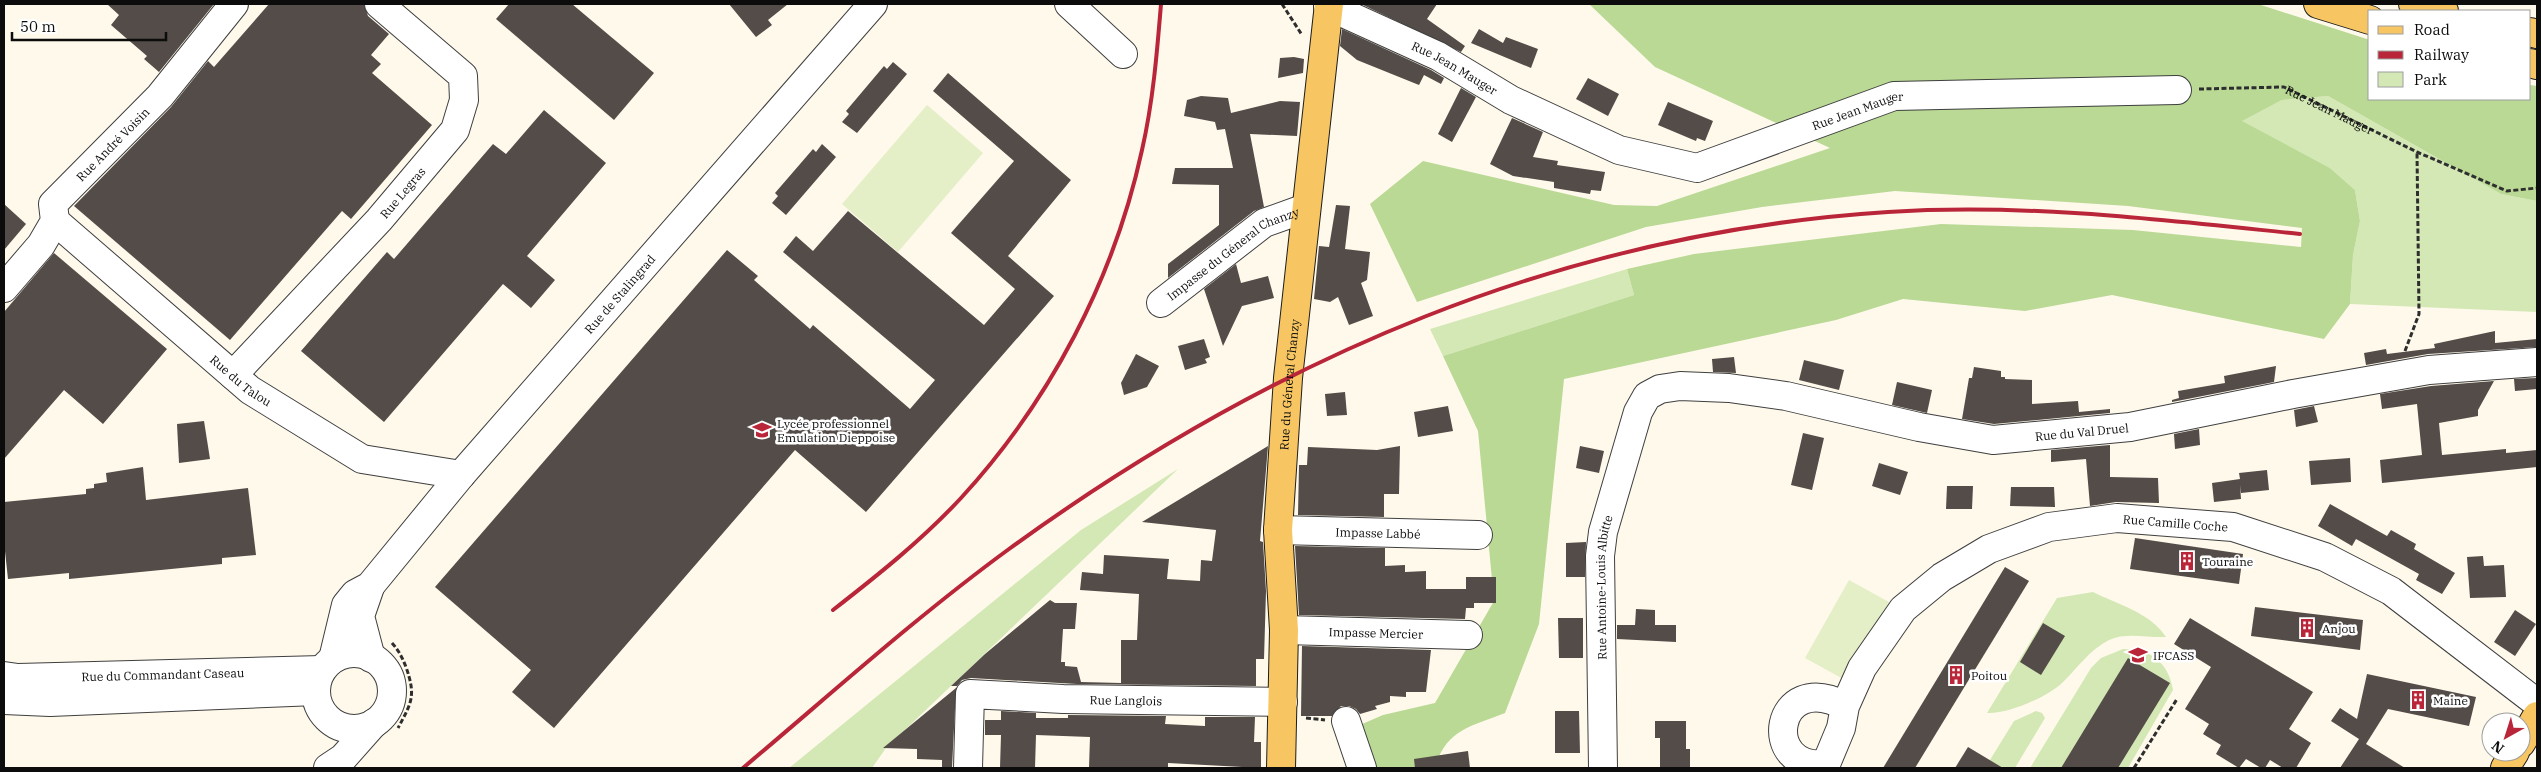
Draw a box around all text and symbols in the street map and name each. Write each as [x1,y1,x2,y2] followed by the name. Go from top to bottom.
[12,10,166,42] scale bar
[2368,10,2531,100] legend
[20,17,56,36] text: 50 m
[2414,20,2450,39] text: Road
[1409,38,1501,98] street label: Rue Jean Mauger
[2414,45,2469,64] text: Railway
[2414,70,2447,89] text: Park
[2283,82,2377,138] street label: Rue Jean Mauger
[1810,88,1904,133] street label: Rue Jean Mauger
[73,104,152,184] street label: Rue André Voisin
[376,164,428,221] street label: Rue Legras
[1164,204,1301,303] street label: Impasse du Géneral Chanzy
[581,251,658,336] street label: Rue de Stalingrad
[1276,318,1302,451] street label: Rue du Géneral Chanzy
[207,352,275,409] street label: Rue du Talou
[777,416,895,445] place label: Lycée professionnel Emulation Dieppoise
[751,419,773,441] school or university icon: Lycée professionnel Emulation Dieppoise
[2034,420,2130,443] street label: Rue du Val Druel
[2122,511,2229,534] street label: Rue Camille Coche
[1592,513,1615,660] street label: Rue Antoine-Louis Albitte
[1335,524,1421,541] street label: Impasse Labbé
[2176,550,2198,572] building icon: Touraine
[2202,554,2253,569] place label: Touraine
[2296,617,2318,639] building icon: Anjou
[2322,621,2356,636] place label: Anjou
[1329,624,1424,641] street label: Impasse Mercier
[2127,644,2149,666] school or university icon: IFCASS
[2153,648,2194,663] place label: IFCASS
[1945,664,1967,686] building icon: Poitou
[81,665,245,684] street label: Rue du Commandant Caseau
[1971,668,2008,683] place label: Poitou
[2407,689,2429,711] building icon: Maine
[1089,692,1162,708] street label: Rue Langlois
[2433,693,2468,708] place label: Maine
[2481,712,2531,762] north arrow
[2488,737,2508,758] text: N

